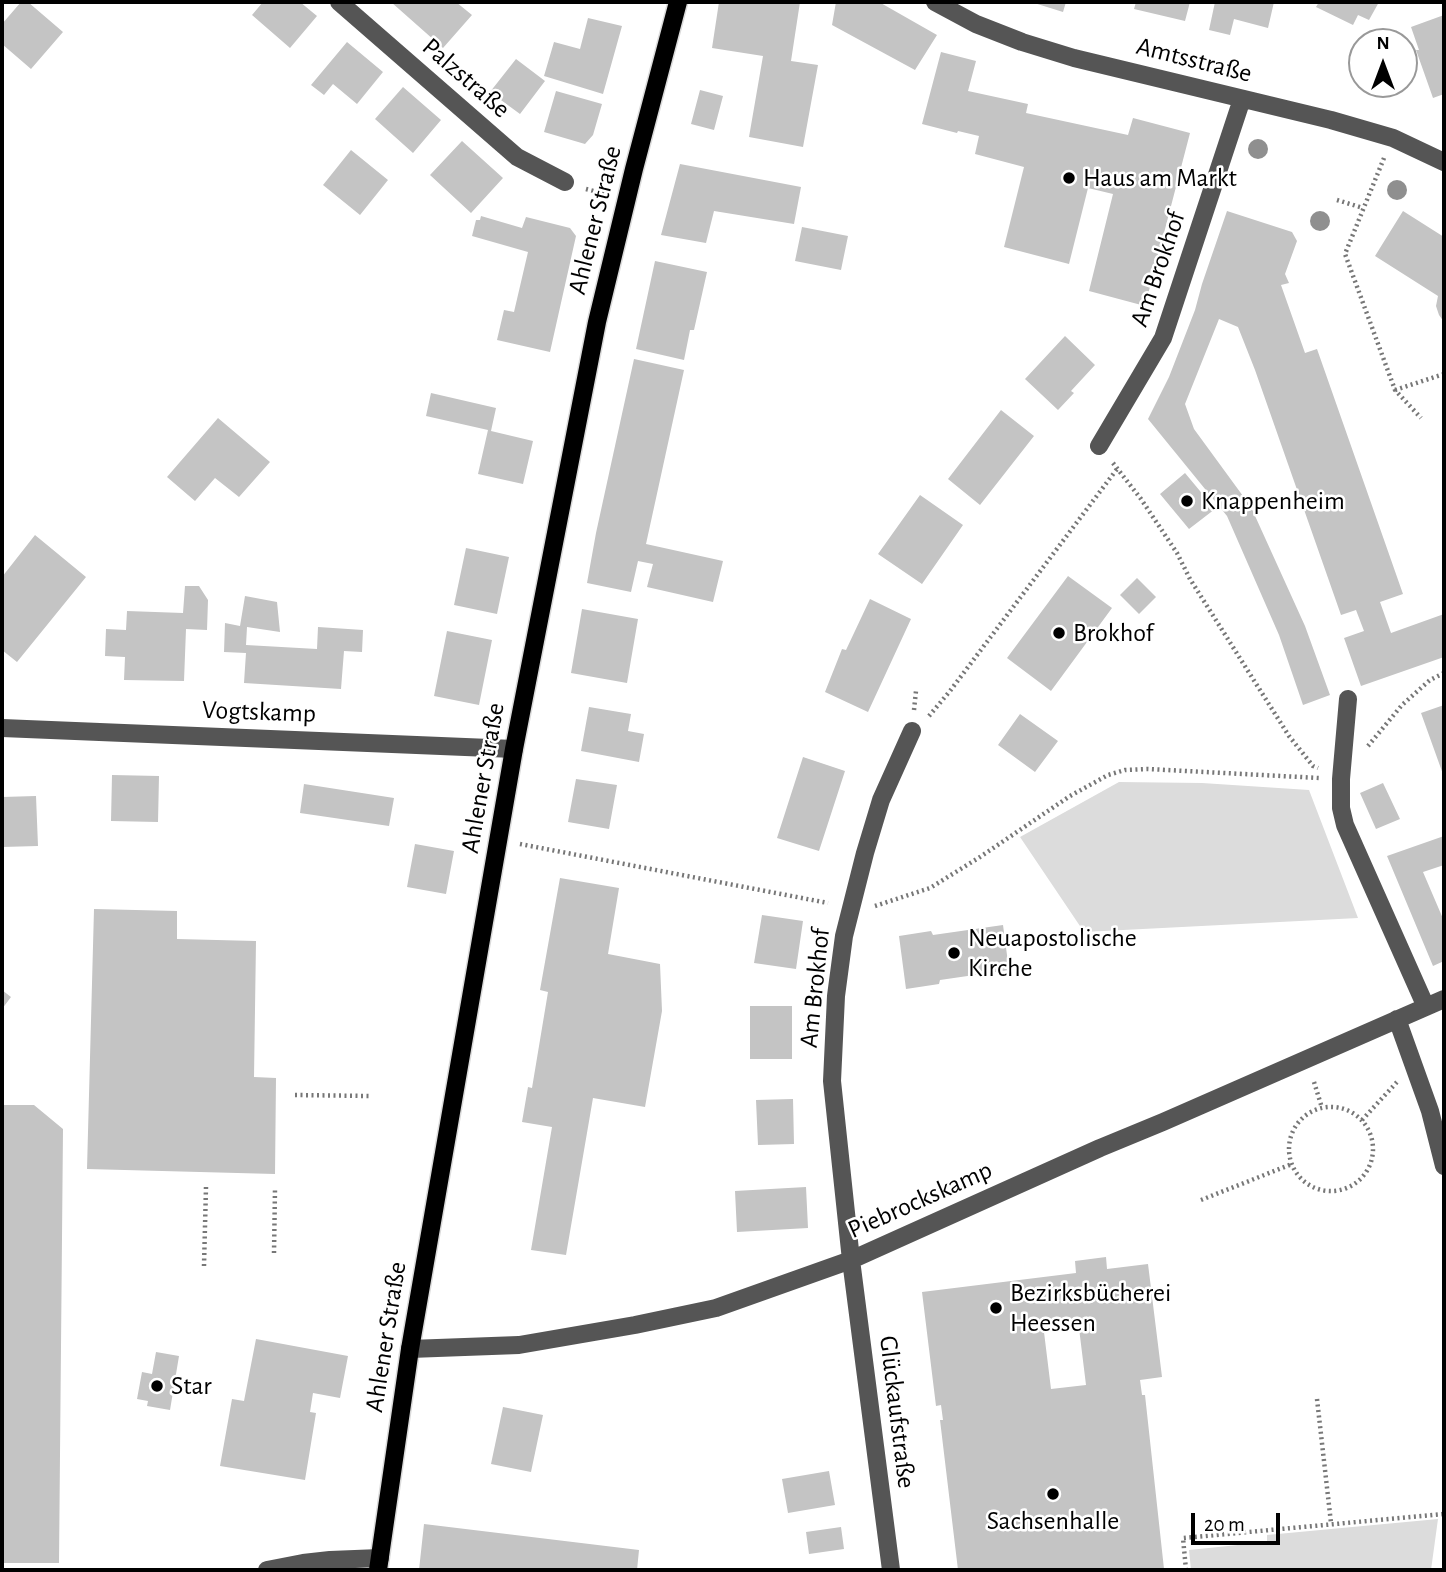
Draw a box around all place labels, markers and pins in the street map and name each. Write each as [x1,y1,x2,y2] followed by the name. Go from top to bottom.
[1083,162,1237,194] place label: Haus am Markt
[1061,170,1077,186] marker: Haus am Markt
[1201,485,1345,517] place label: Knappenheim
[1179,493,1195,509] marker: Knappenheim
[1073,617,1153,649] place label: Brokhof
[1051,625,1067,641] marker: Brokhof
[968,922,1137,984] place label: Neuapostolische Kirche
[946,945,962,961] marker: Neuapostolische Kirche
[1010,1277,1171,1338] place label: Bezirksbücherei Heessen
[988,1300,1004,1316] marker: Bezirksbücherei Heessen
[171,1370,212,1402] place label: Star
[149,1378,165,1394] marker: Star
[1045,1486,1061,1502] marker: Sachsenhalle
[987,1505,1119,1537] place label: Sachsenhalle

